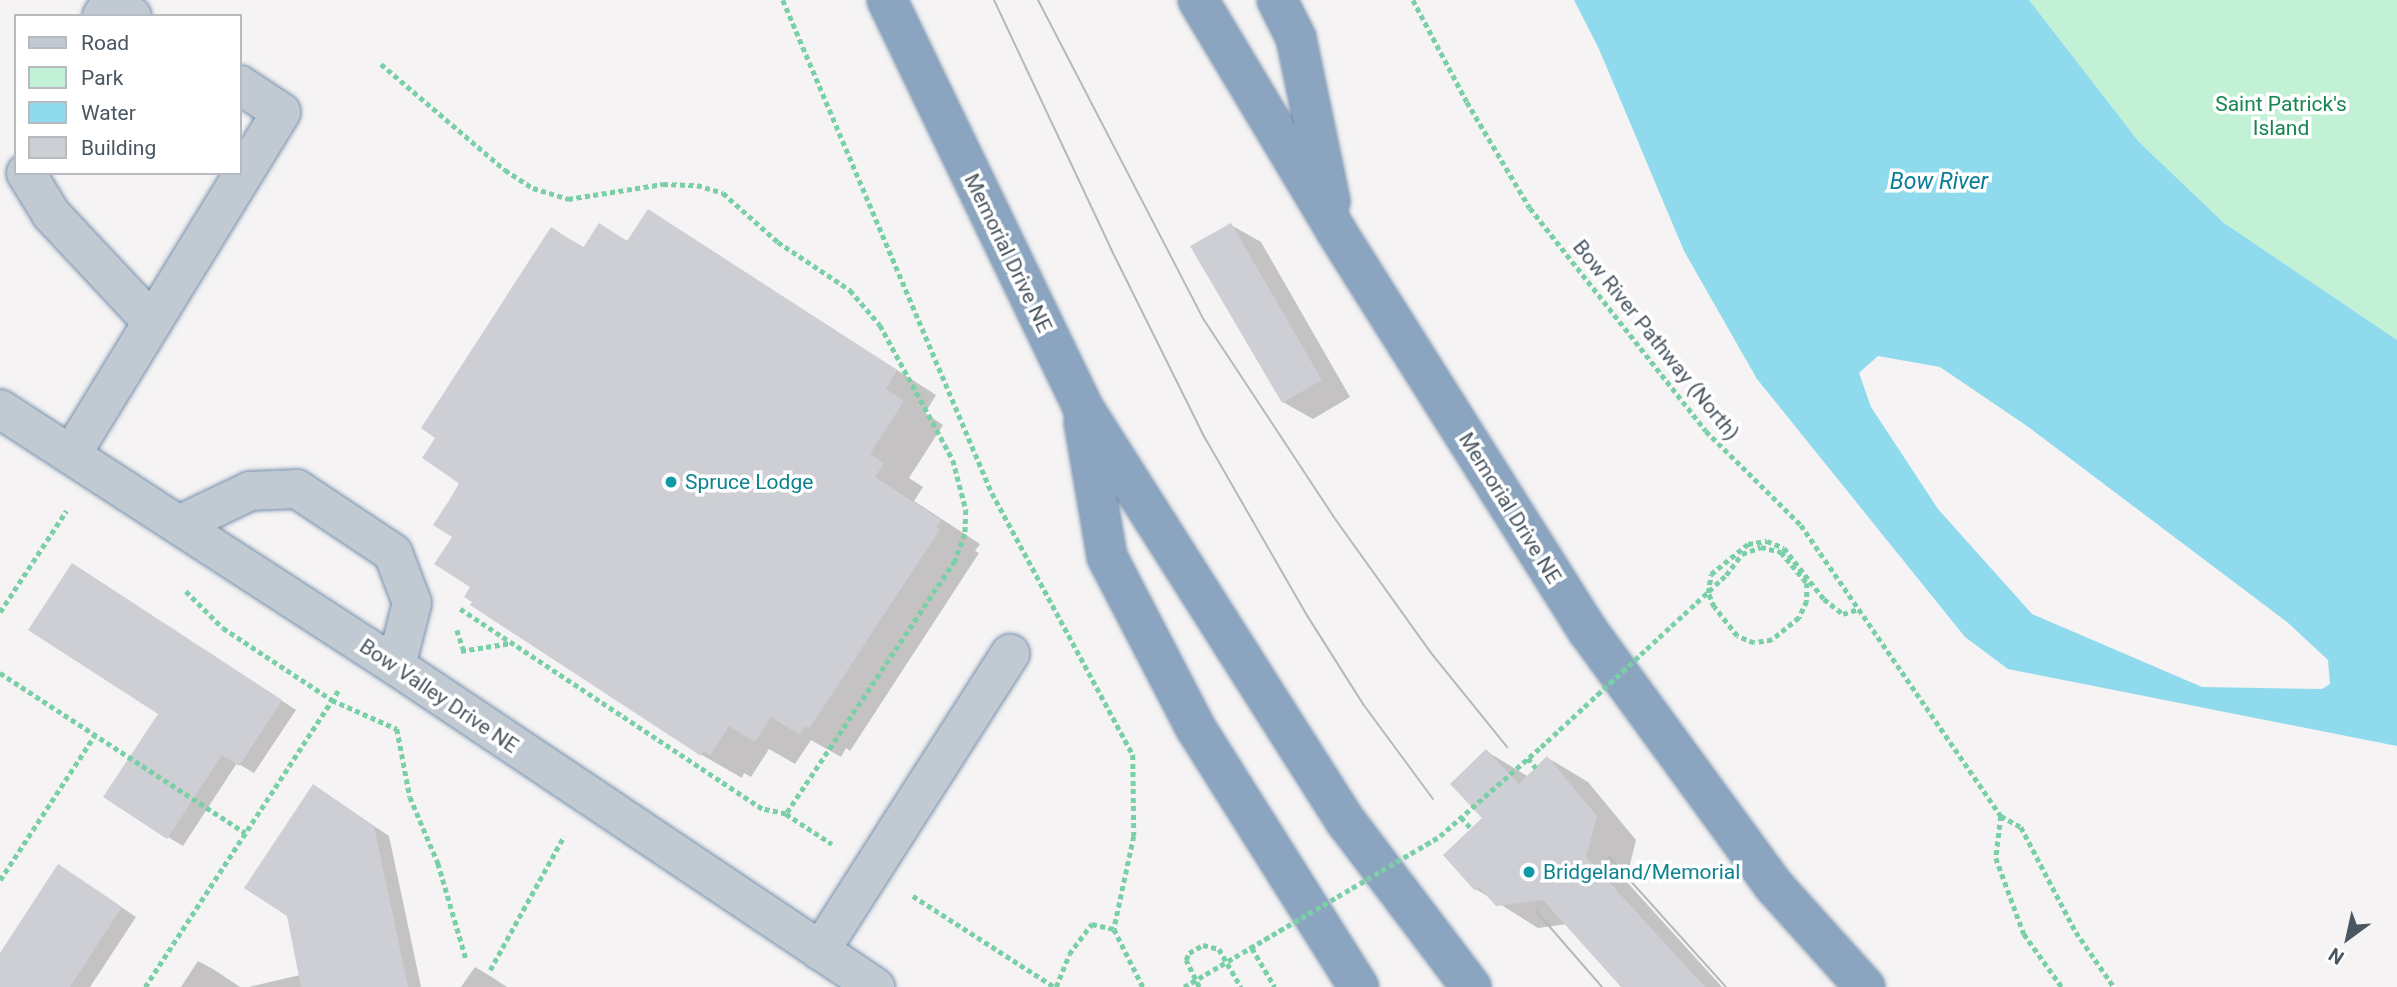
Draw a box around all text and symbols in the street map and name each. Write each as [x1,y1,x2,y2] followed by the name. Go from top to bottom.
[14,14,242,175] legend
[81,31,129,55] text: Road
[81,66,123,90] text: Park
[2215,91,2347,141] park label: Saint Patrick's Island
[81,101,136,125] text: Water
[81,136,156,160] text: Building
[1890,168,1988,196] water label: Bow River
[959,170,1057,336] street label: Memorial Drive NE
[1567,235,1745,445] street label: Bow River Pathway (North)
[1453,428,1567,588] street label: Memorial Drive NE
[685,469,813,495] place label: Spruce Lodge
[663,474,679,490] marker: Spruce Lodge
[355,634,523,758] street label: Bow Valley Drive NE
[1543,859,1740,885] place label: Bridgeland/Memorial
[1521,864,1537,880] marker: Bridgeland/Memorial
[2313,903,2383,973] north arrow
[2324,943,2348,969] text: N

